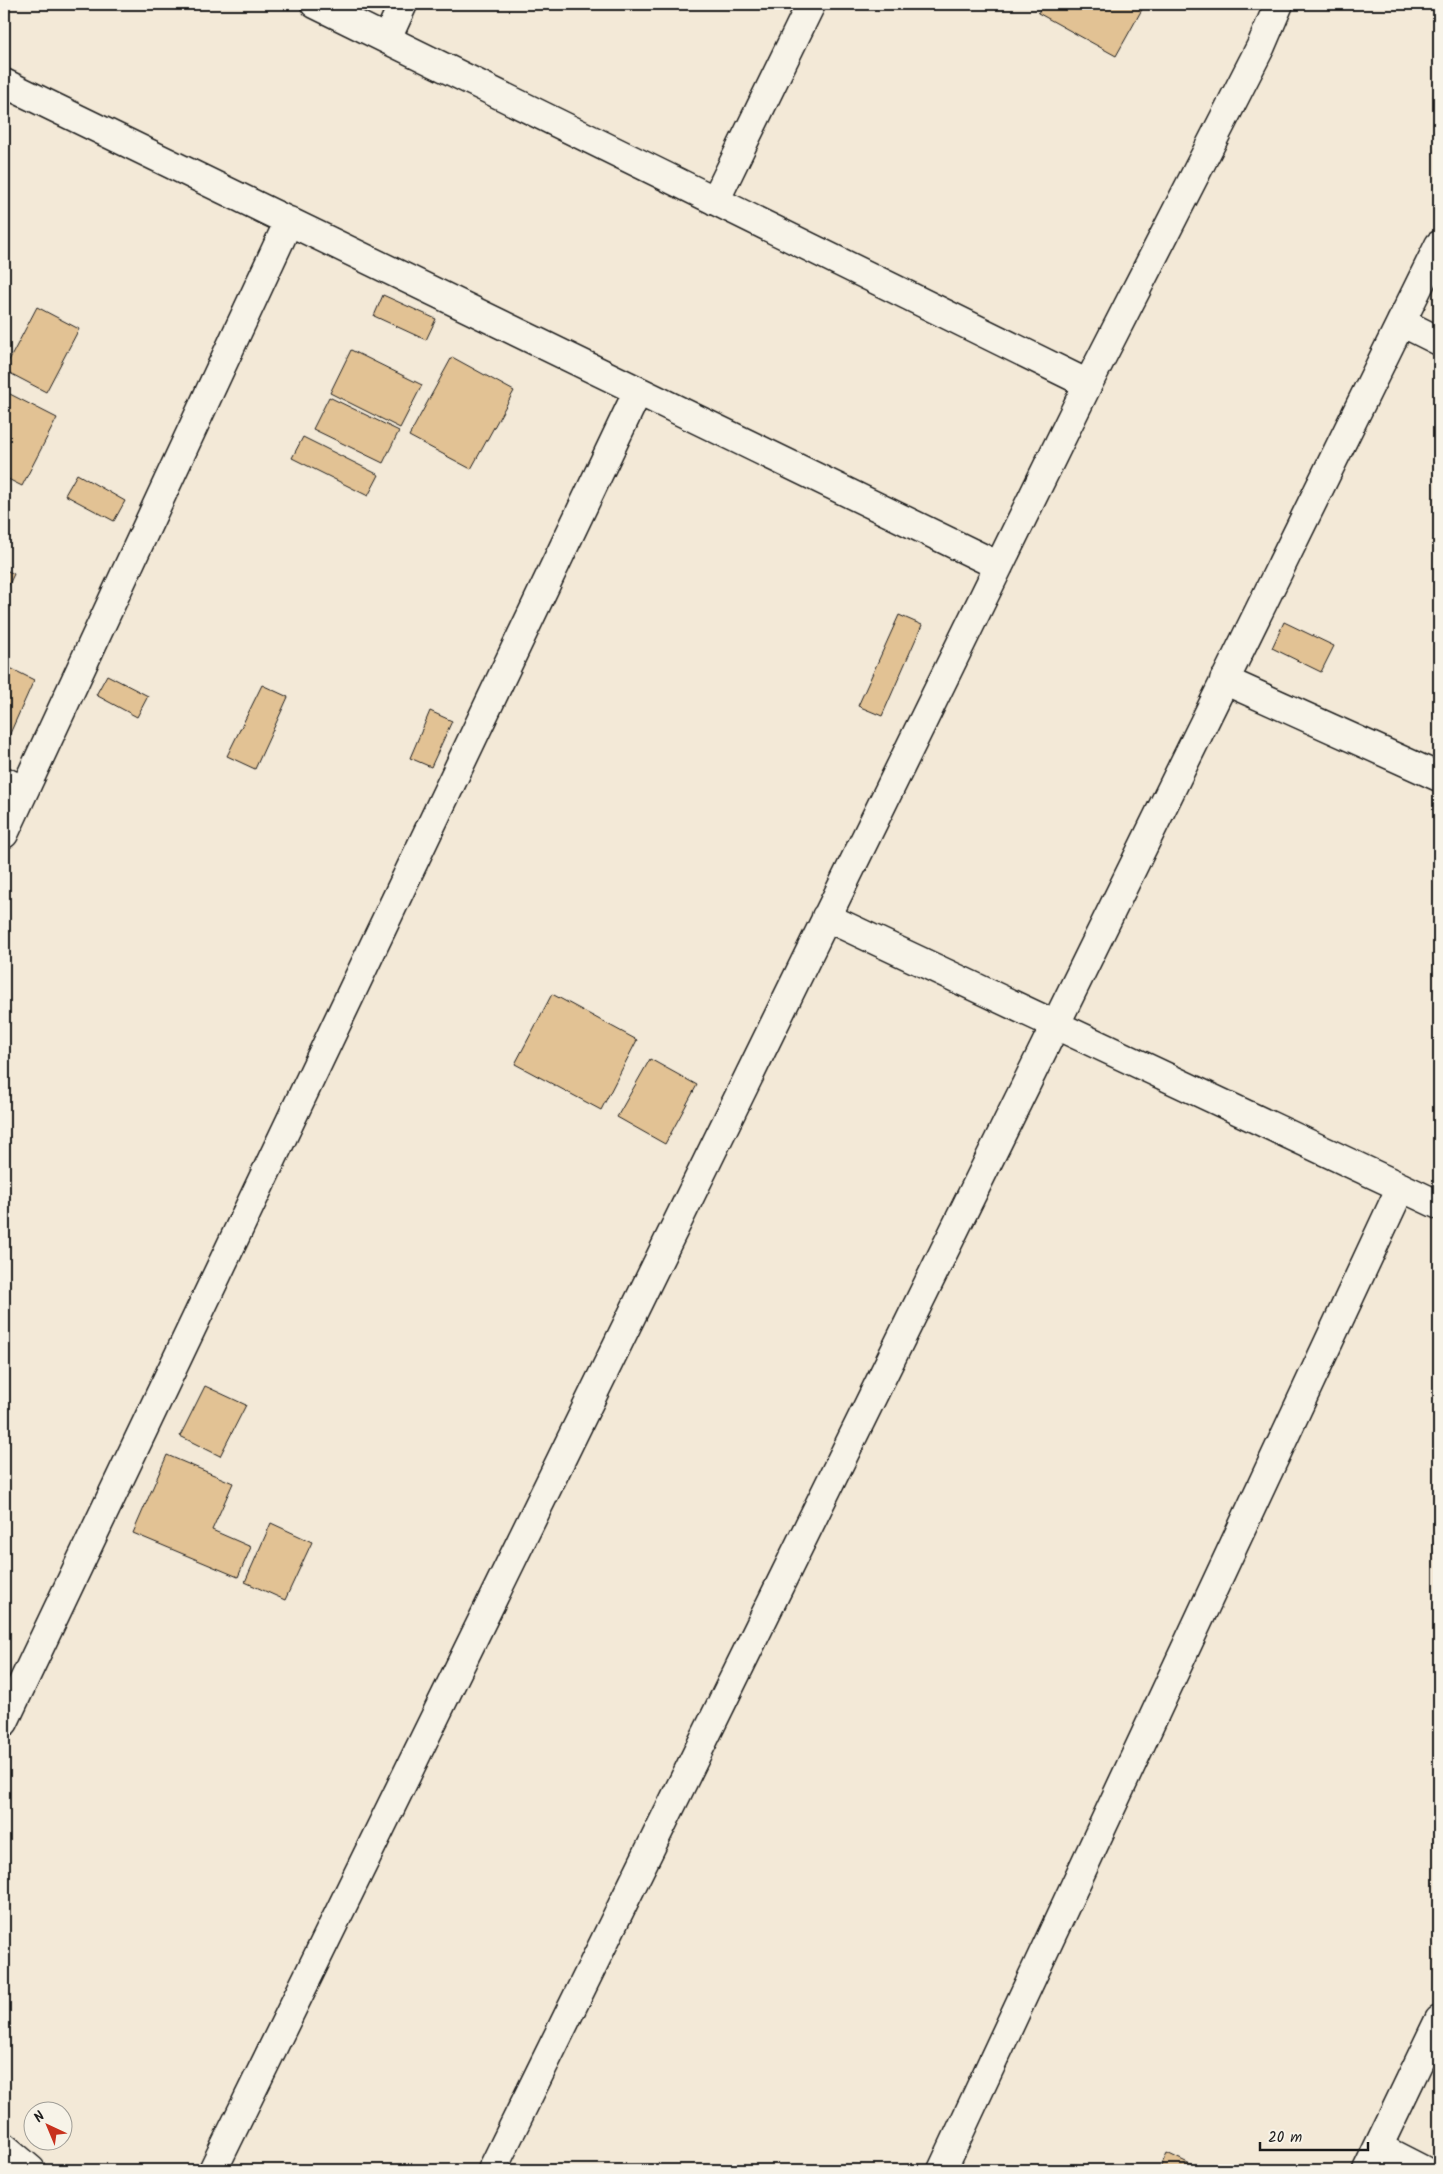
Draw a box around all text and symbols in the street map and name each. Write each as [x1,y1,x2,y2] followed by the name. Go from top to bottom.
[22,2102,72,2152] north arrow
[29,2106,51,2128] text: N
[1260,2119,1368,2151] scale bar
[1268,2126,1302,2150] text: 20 m

